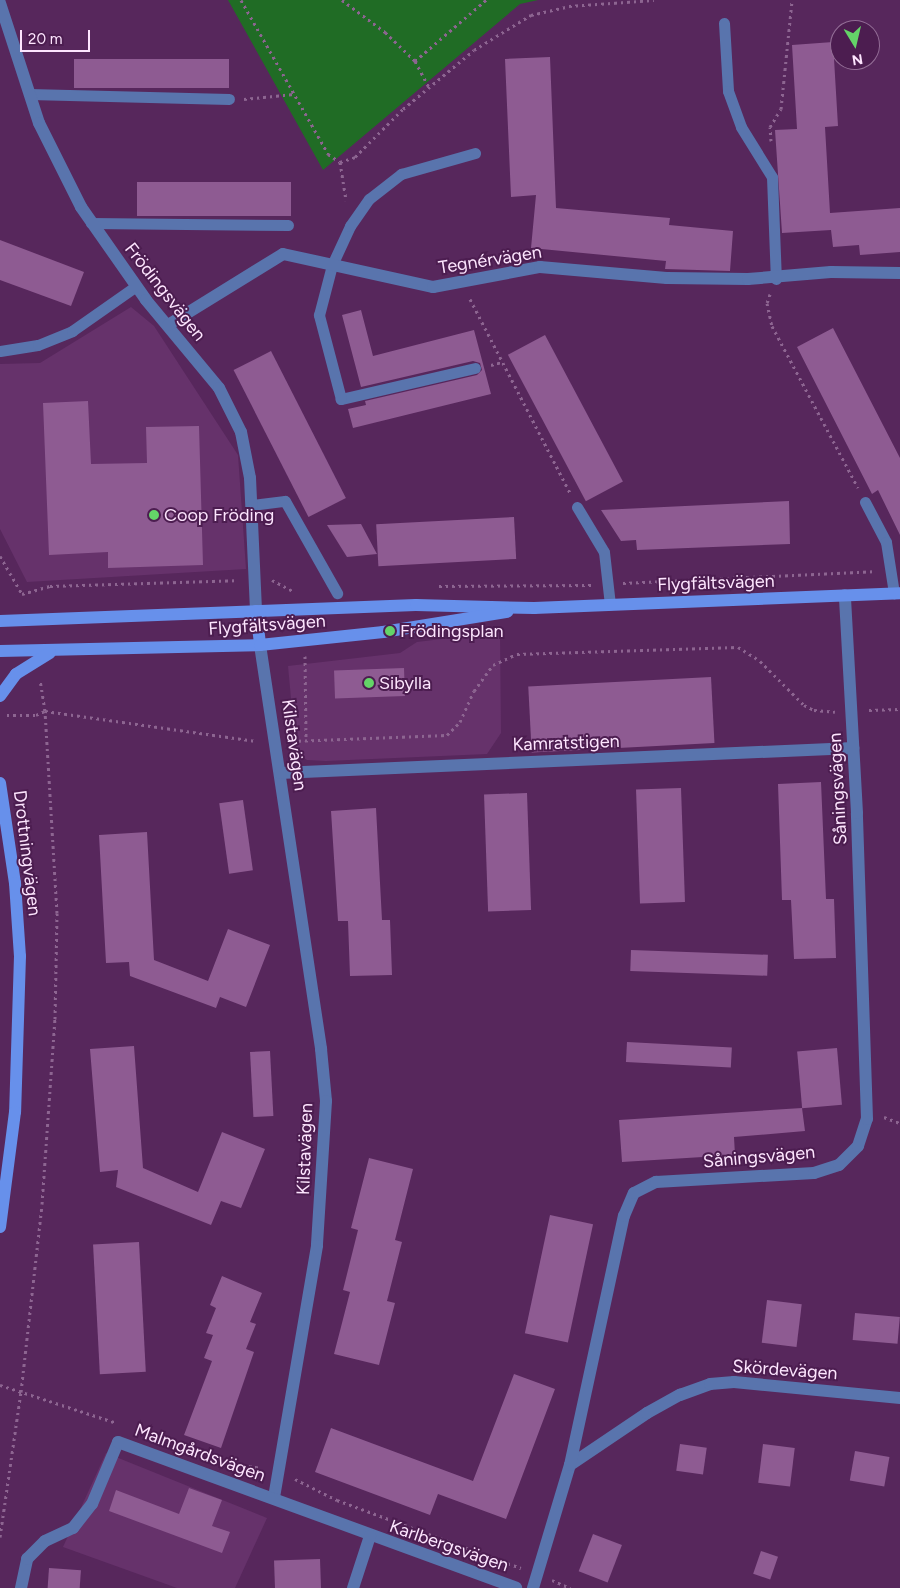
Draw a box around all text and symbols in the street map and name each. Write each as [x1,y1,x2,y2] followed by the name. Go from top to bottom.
[22,20,92,52] scale bar
[830,20,880,70] north arrow
[28,30,62,48] text: 20 m
[851,50,864,69] text: N
[120,239,210,345] street label: Frödingsvägen
[437,241,543,279] street label: Tegnérvägen
[164,504,274,526] place label: Coop Fröding
[148,509,160,521] marker: Coop Fröding
[657,570,775,596] street label: Flygfältsvägen
[208,610,326,640] street label: Flygfältsvägen
[400,620,504,642] place label: Frödingsplan
[384,625,396,637] marker: Frödingsplan
[379,672,431,694] place label: Sibylla
[363,677,375,689] marker: Sibylla
[277,698,311,792] street label: Kilstavägen
[512,730,620,756] street label: Kamratstigen
[824,732,852,846] street label: Såningsvägen
[9,789,45,917] street label: Drottningvägen
[293,1103,317,1195] street label: Kilstavägen
[702,1141,816,1173] street label: Såningsvägen
[732,1356,838,1384] street label: Skördevägen
[132,1419,268,1487] street label: Malmgårdsvägen
[387,1516,511,1576] street label: Karlbergsvägen

